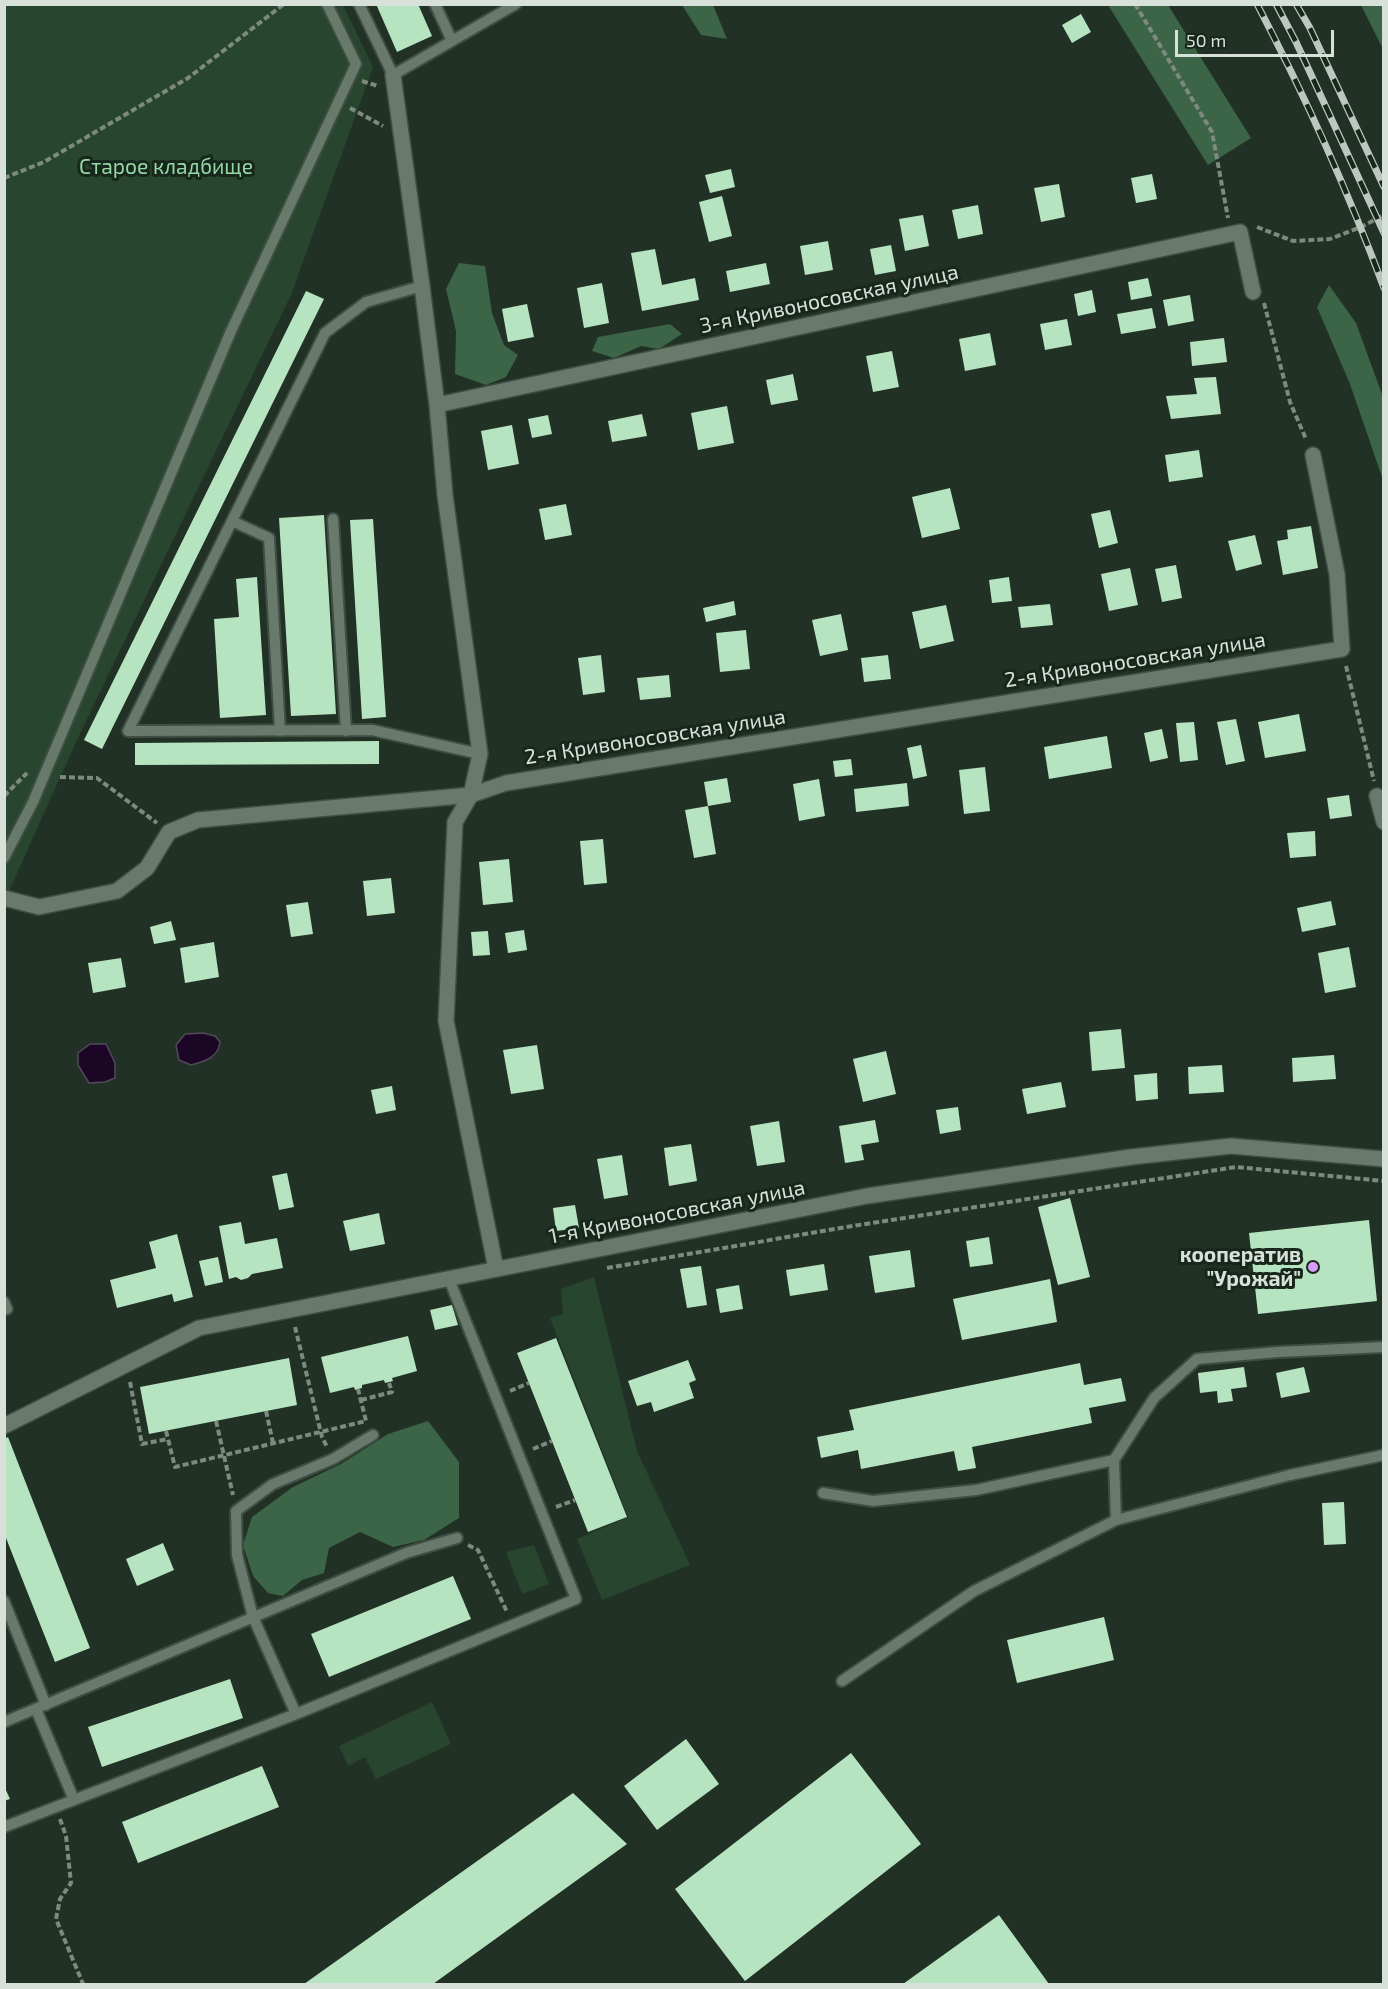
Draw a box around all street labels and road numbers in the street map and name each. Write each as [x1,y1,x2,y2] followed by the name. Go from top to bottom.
[697,259,961,339] street label: 3-я Кривоносовская улица
[1003,627,1267,693] street label: 2-я Кривоносовская улица
[523,704,787,770] street label: 2-я Кривоносовская улица
[547,1175,807,1249] street label: 1-я Кривоносовская улица

